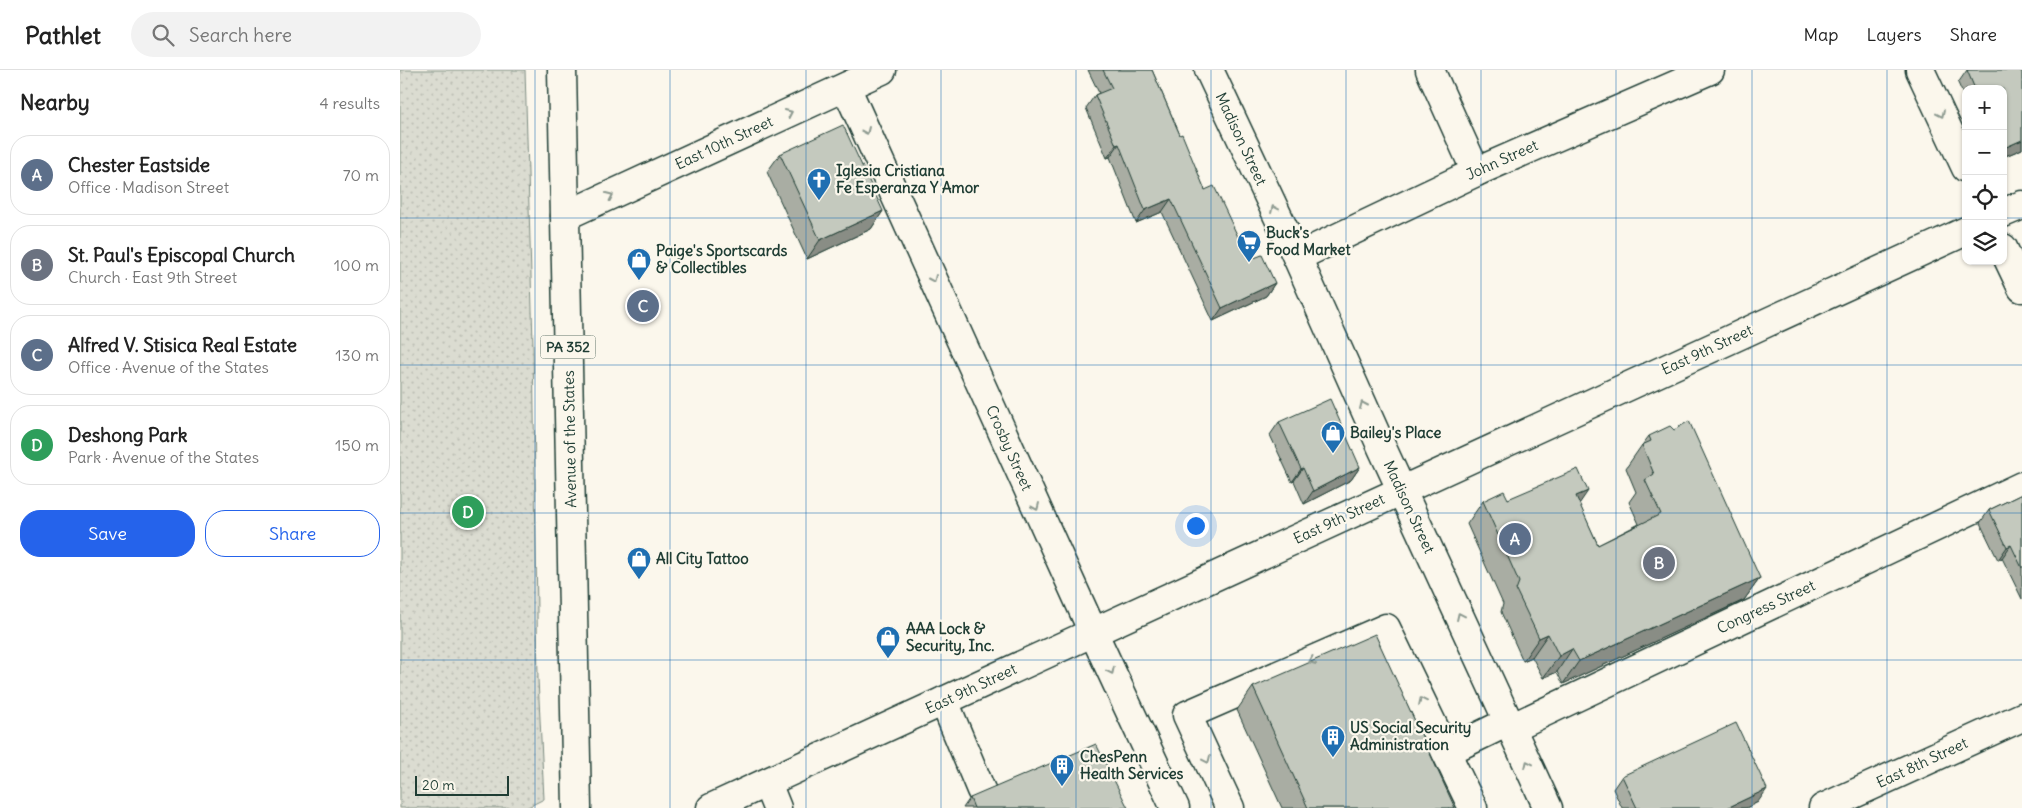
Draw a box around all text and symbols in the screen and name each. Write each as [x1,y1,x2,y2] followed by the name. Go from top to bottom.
[131,12,481,57] search box
[25,20,101,50] text: Pathlet
[149,21,177,49] icon: search
[189,23,292,47] text: Search here
[1803,23,1838,46] text: Map
[1866,23,1922,46] text: Layers
[1950,23,1997,46] text: Share
[1962,85,2007,265] map controls
[1962,85,2007,130] button: +
[20,89,90,116] text: Nearby
[1212,89,1271,188] street label: Madison Street
[319,93,380,113] text: 4 results
[784,109,793,119] one-way arrow
[1934,109,1945,118] one-way arrow
[672,112,776,174] street label: East 10th Street
[859,126,870,135] one-way arrow
[1962,130,2007,175] button: −
[1463,135,1541,184] street label: John Street
[68,153,210,177] text: Chester Eastside
[836,161,980,198] place label: Iglesia Cristiana Fe Esperanza Y Amor
[32,165,42,185] text: A
[343,165,379,185] text: 70 m
[806,167,832,201] church icon: Iglesia Cristiana Fe Esperanza Y Amor
[1962,175,2007,220] button: locate
[68,177,229,197] text: Office · Madison Street
[605,191,614,202] one-way arrow
[1270,205,1281,214] one-way arrow
[1962,220,2007,265] button: layers
[1266,223,1351,259] place label: Buck's Food Market
[1236,229,1262,263] supermarket icon: Buck's Food Market
[656,241,787,277] place label: Paige's Sportscards & Collectibles
[68,243,295,267] text: St. Paul's Episcopal Church
[626,247,652,281] shop icon: Paige's Sportscards & Collectibles
[32,255,42,275] text: B
[334,255,379,275] text: 100 m
[68,267,237,287] text: Church · East 9th Street
[927,274,937,283] one-way arrow
[627,287,659,325] pin: C
[1658,320,1755,379] street label: East 9th Street
[68,333,297,357] text: Alfred V. Stisica Real Estate
[540,336,596,358] road number: PA 352
[32,345,42,365] text: C
[335,345,379,365] text: 130 m
[68,357,269,377] text: Office · Avenue of the States
[559,370,580,508] street label: Avenue of the States
[1358,401,1369,410] one-way arrow
[982,402,1037,493] street label: Crosby Street
[1320,420,1346,454] shop icon: Bailey's Place
[68,423,187,447] text: Deshong Park
[1350,423,1441,443] place label: Bailey's Place
[31,435,43,455] text: D
[335,435,379,455] text: 150 m
[68,447,259,467] text: Park · Avenue of the States
[1380,457,1439,556] street label: Madison Street
[1290,489,1387,548] street label: East 9th Street
[452,493,484,531] pin: D
[1030,502,1041,511] one-way arrow
[20,510,195,557] button: Save
[205,510,380,557] button: Share
[1183,513,1209,539] your location
[1499,520,1531,558] pin: A
[1643,544,1675,582] pin: B
[626,546,652,580] shop icon: All City Tattoo
[656,549,749,569] place label: All City Tattoo
[1714,575,1818,638] street label: Congress Street
[1455,612,1466,621] one-way arrow
[906,619,994,656] place label: AAA Lock & Security, Inc.
[875,625,901,659] shop icon: AAA Lock & Security, Inc.
[1308,654,1317,665] one-way arrow
[922,659,1019,718] street label: East 9th Street
[1105,666,1115,675] one-way arrow
[1417,697,1428,706] one-way arrow
[1350,718,1471,754] place label: US Social Security Administration
[1320,724,1346,758] building icon: US Social Security Administration
[1873,733,1970,792] street label: East 8th Street
[1080,747,1184,783] place label: ChesPenn Health Services
[1049,753,1075,787] building icon: ChesPenn Health Services
[1201,754,1211,763] one-way arrow
[1523,760,1534,769] one-way arrow
[415,773,509,796] scale bar
[422,776,455,794] text: 20 m

